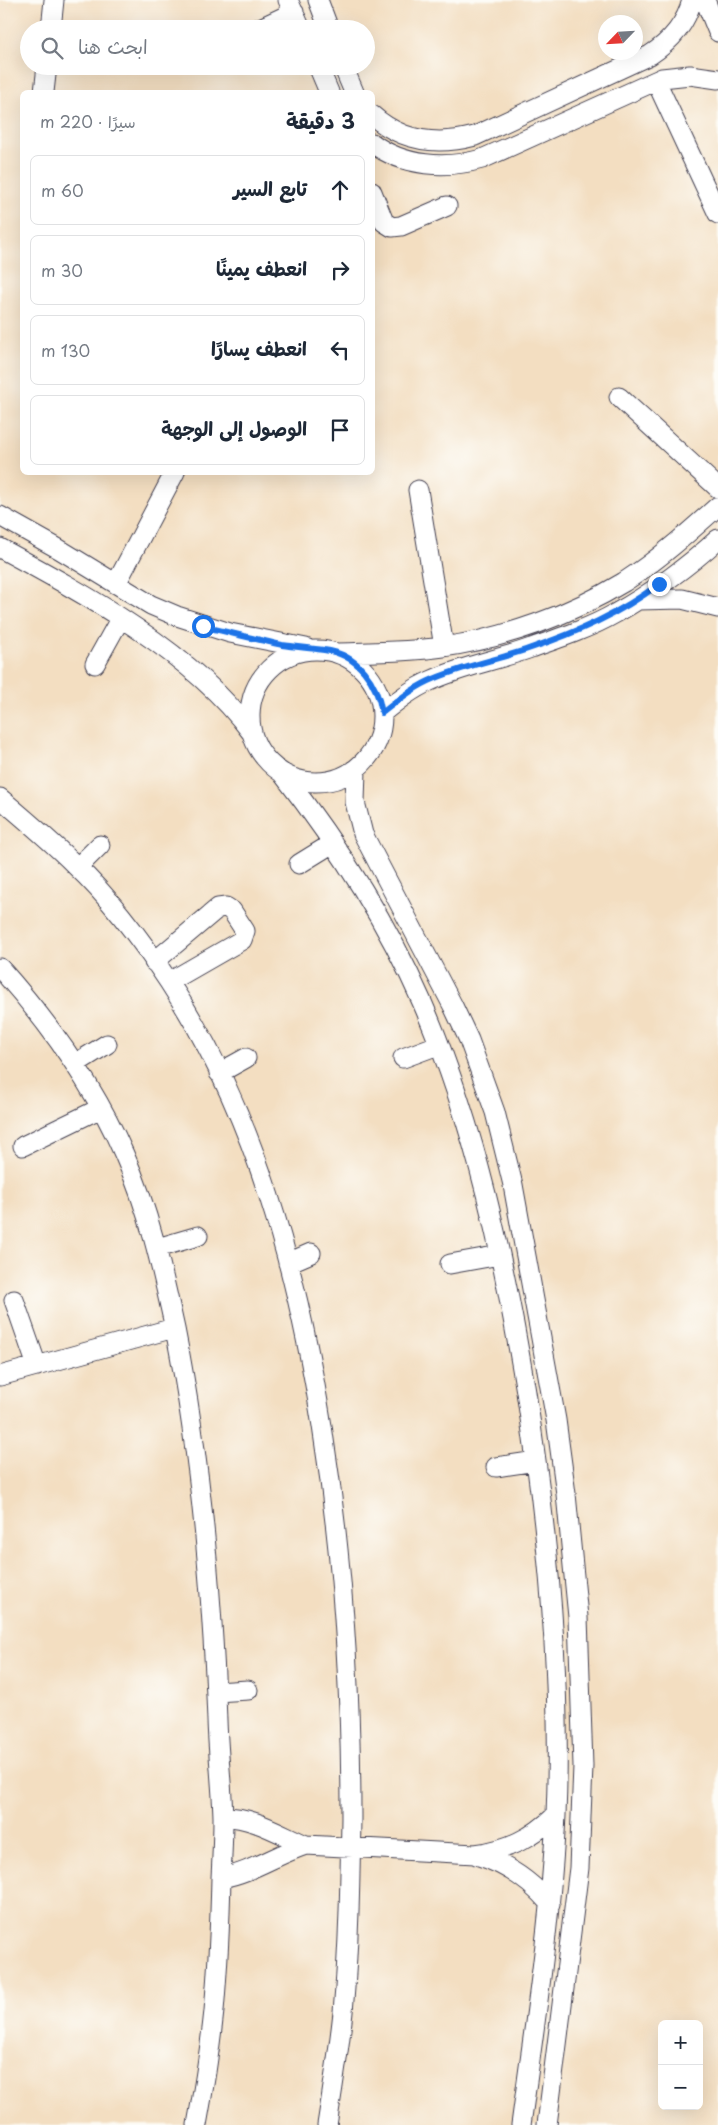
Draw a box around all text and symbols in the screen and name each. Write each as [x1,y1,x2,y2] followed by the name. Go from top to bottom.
[598,15,643,60] north arrow
[20,20,375,75] search box
[78,32,148,60] text: ابحث هنا
[38,34,66,62] icon: search
[286,104,355,136] text: 3 دقيقة
[40,109,136,133] text: سيرًا · 220 m
[233,174,307,202] text: تابع السير
[326,176,354,204] icon: ahead
[41,178,84,202] text: 60 m
[216,254,307,282] text: انعطف يمينًا
[326,256,354,284] icon: right
[41,258,83,282] text: 30 m
[211,334,307,362] text: انعطف يسارًا
[326,336,354,364] icon: left
[41,338,90,362] text: 130 m
[161,414,307,442] text: الوصول إلى الوجهة
[326,416,354,444] icon: arrive
[648,573,671,596] route end
[192,615,215,638] route start
[658,2020,703,2110] map controls
[658,2020,703,2065] button: +
[658,2065,703,2110] button: −

